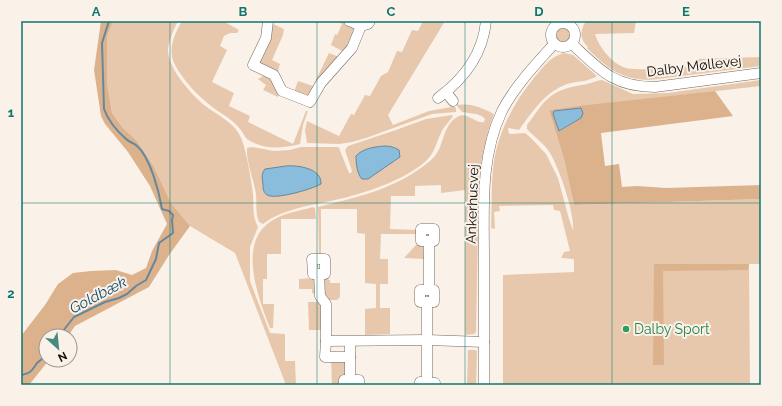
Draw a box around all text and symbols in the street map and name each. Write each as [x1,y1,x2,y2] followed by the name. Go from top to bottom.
[92,4,101,19] text: A
[239,4,248,19] text: B
[387,4,396,19] text: C
[534,4,544,19] text: D
[682,4,690,19] text: E
[646,52,742,80] street label: Dalby Møllevej
[8,105,15,120] text: 1
[463,164,481,244] street label: Ankerhusvej
[66,272,130,318] water label: Goldbæk
[7,286,15,301] text: 2
[634,321,710,337] place label: Dalby Sport
[621,324,631,334] marker: Dalby Sport
[38,328,78,368] north arrow
[56,349,69,364] text: N

